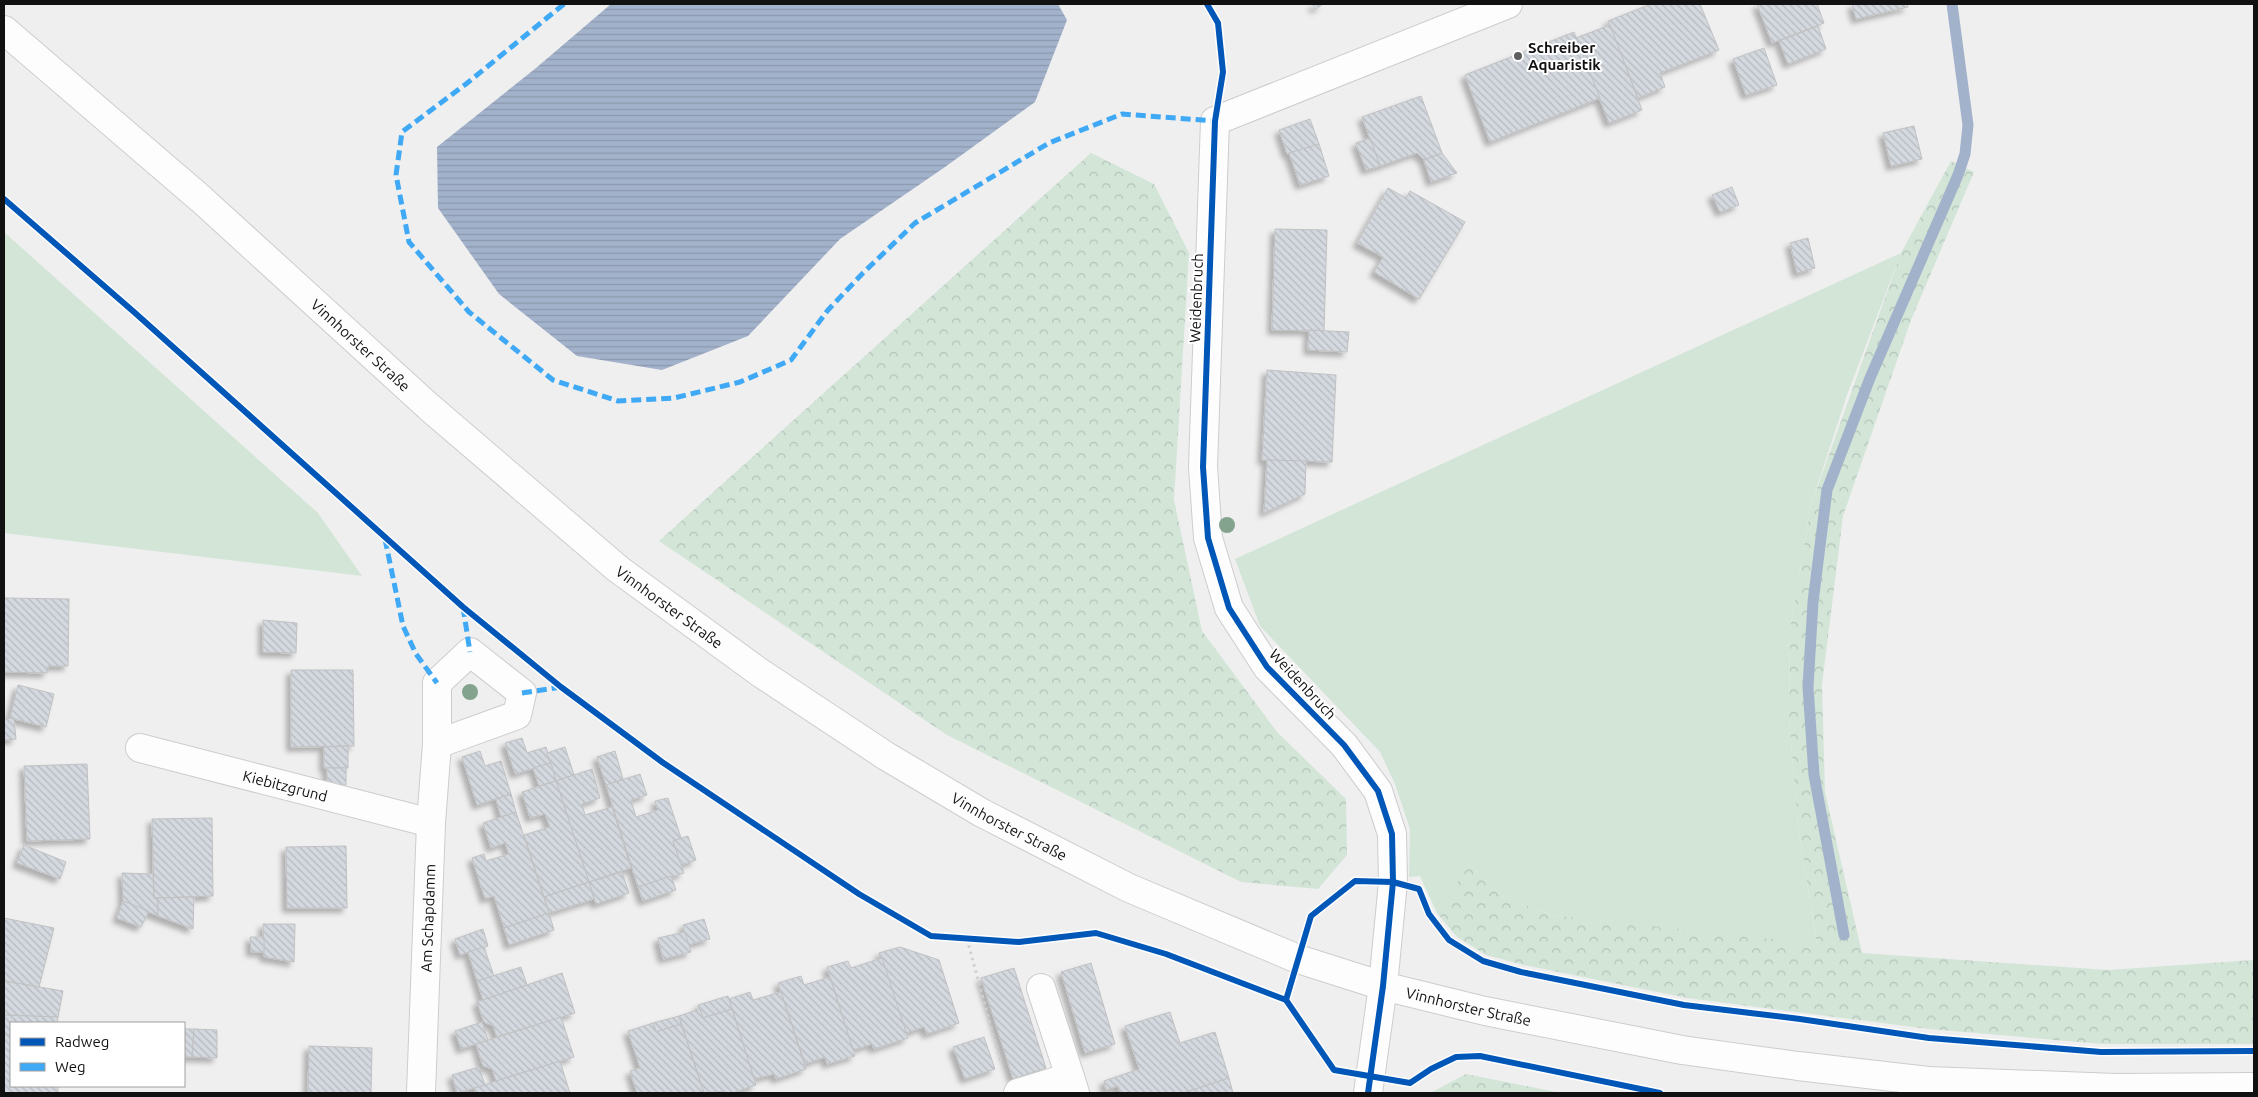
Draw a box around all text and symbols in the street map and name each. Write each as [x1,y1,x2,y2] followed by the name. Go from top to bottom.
[1528,39,1601,73] place label: Schreiber Aquaristik
[1512,50,1524,62] marker: Schreiber Aquaristik
[1186,253,1206,343] street label: Weidenbruch
[308,295,414,394] street label: Vinnhorster Straße
[613,562,726,651] street label: Vinnhorster Straße
[1266,645,1340,723] street label: Weidenbruch
[241,766,329,804] street label: Kiebitzgrund
[949,788,1070,863] street label: Vinnhorster Straße
[417,864,438,973] street label: Am Schapdamm
[1404,983,1533,1028] street label: Vinnhorster Straße
[10,1022,185,1087] legend
[55,1033,109,1050] text: Radweg
[55,1058,86,1075] text: Weg

